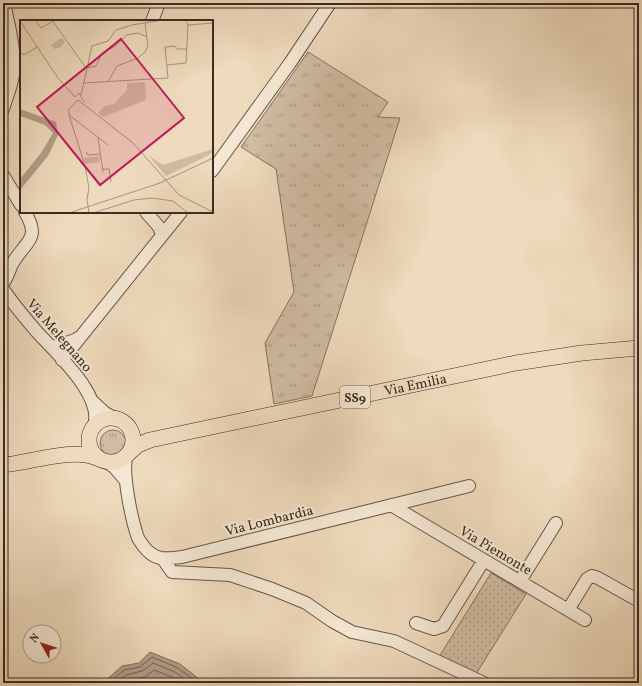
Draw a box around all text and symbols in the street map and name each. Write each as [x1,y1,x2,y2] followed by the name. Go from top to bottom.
[20,20,213,213] inset map
[22,295,96,377] street label: Via Melegnano
[383,370,449,401] street label: Via Emilia
[340,386,370,408] road number: SS9
[223,501,315,542] street label: Via Lombardia
[455,522,535,581] street label: Via Piemonte
[22,624,62,664] north arrow
[27,631,44,646] text: N

